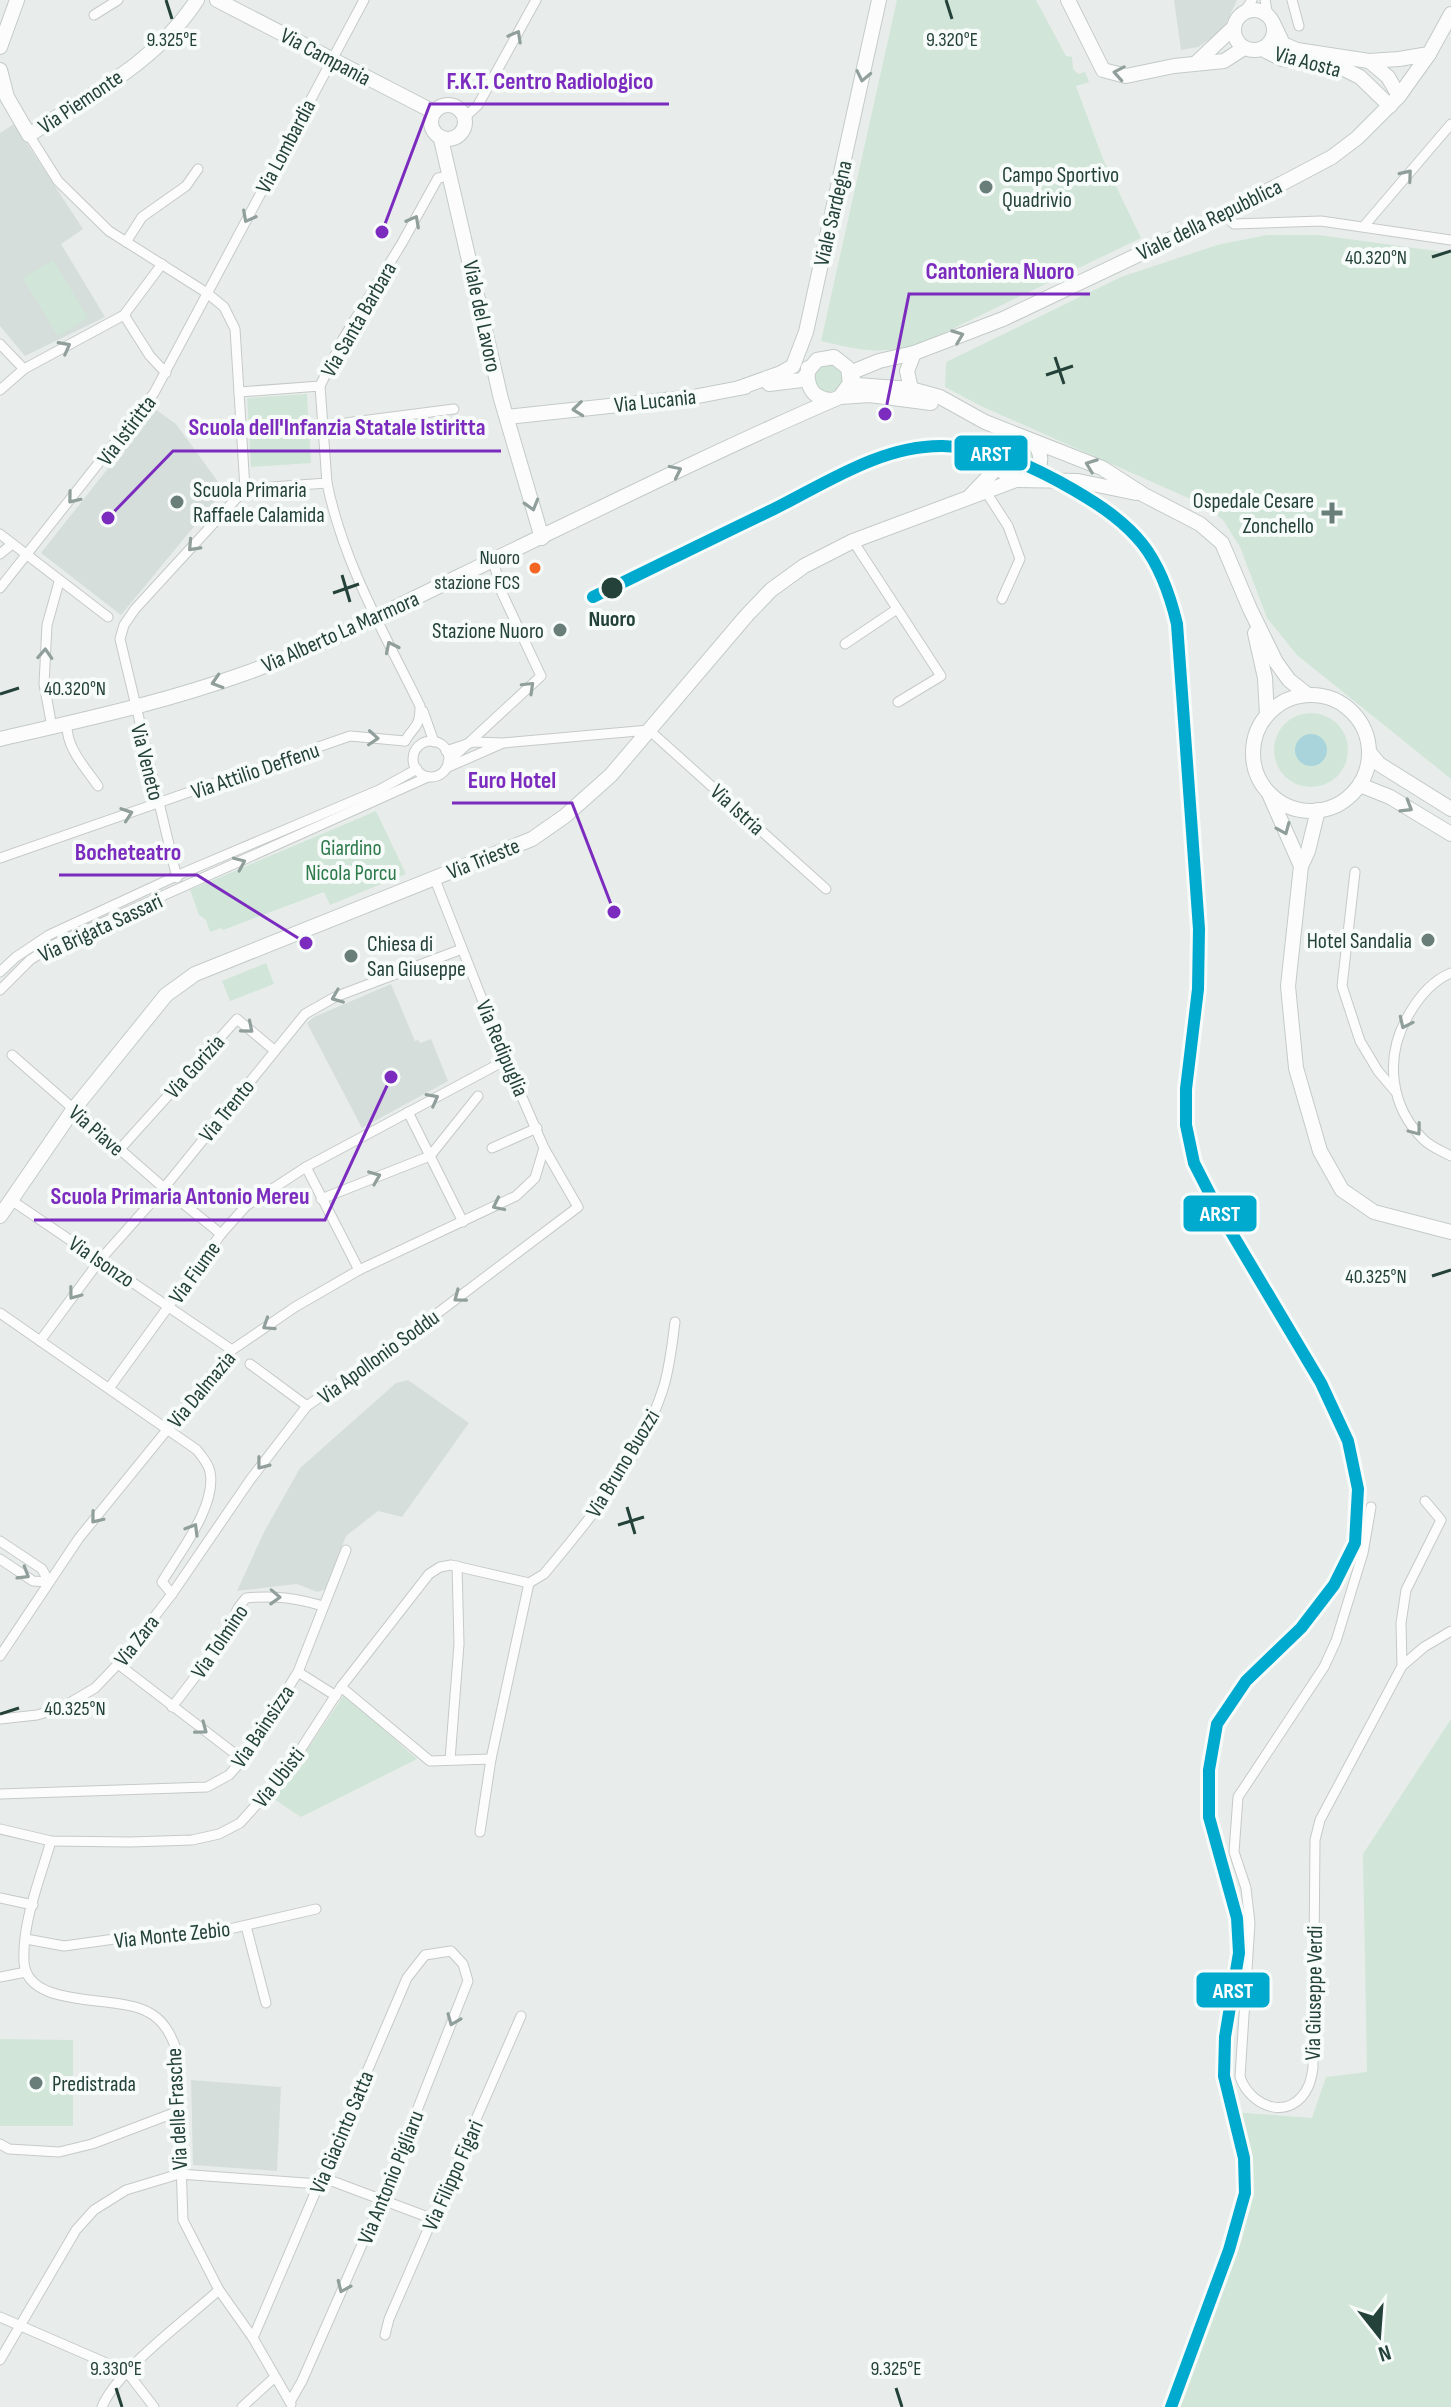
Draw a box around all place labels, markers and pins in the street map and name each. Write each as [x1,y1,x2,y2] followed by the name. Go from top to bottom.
[430,56,669,104] callout: F.K.T. Centro Radiologico
[1002,162,1119,214] place label: Campo Sportivo Quadrivio
[977,178,995,196] marker: Campo Sportivo Quadrivio
[909,246,1090,294] callout: Cantoniera Nuoro
[173,403,501,451] callout: Scuola dell'Infanzia Statale Istiritta
[193,477,325,529] place label: Scuola Primaria Raffaele Calamida
[1193,488,1314,540] place label: Ospedale Cesare Zonchello
[168,493,186,511] marker: Scuola Primaria Raffaele Calamida
[1321,502,1343,524] marker: Ospedale Cesare Zonchello
[434,546,520,595] place label: Nuoro stazione FCS
[527,560,543,576] marker: Nuoro stazione FCS
[599,575,625,601] marker: Nuoro
[588,606,636,633] place label: Nuoro
[432,618,544,645] place label: Stazione Nuoro
[551,621,569,639] marker: Stazione Nuoro
[452,755,572,803] callout: Euro Hotel
[59,827,197,875] callout: Bocheteatro
[1307,928,1412,955] place label: Hotel Sandalia
[367,931,466,983] place label: Chiesa di San Giuseppe
[1419,931,1437,949] marker: Hotel Sandalia
[342,947,360,965] marker: Chiesa di San Giuseppe
[34,1172,325,1220] callout: Scuola Primaria Antonio Mereu
[52,2071,136,2098] place label: Predistrada
[27,2074,45,2092] marker: Predistrada

